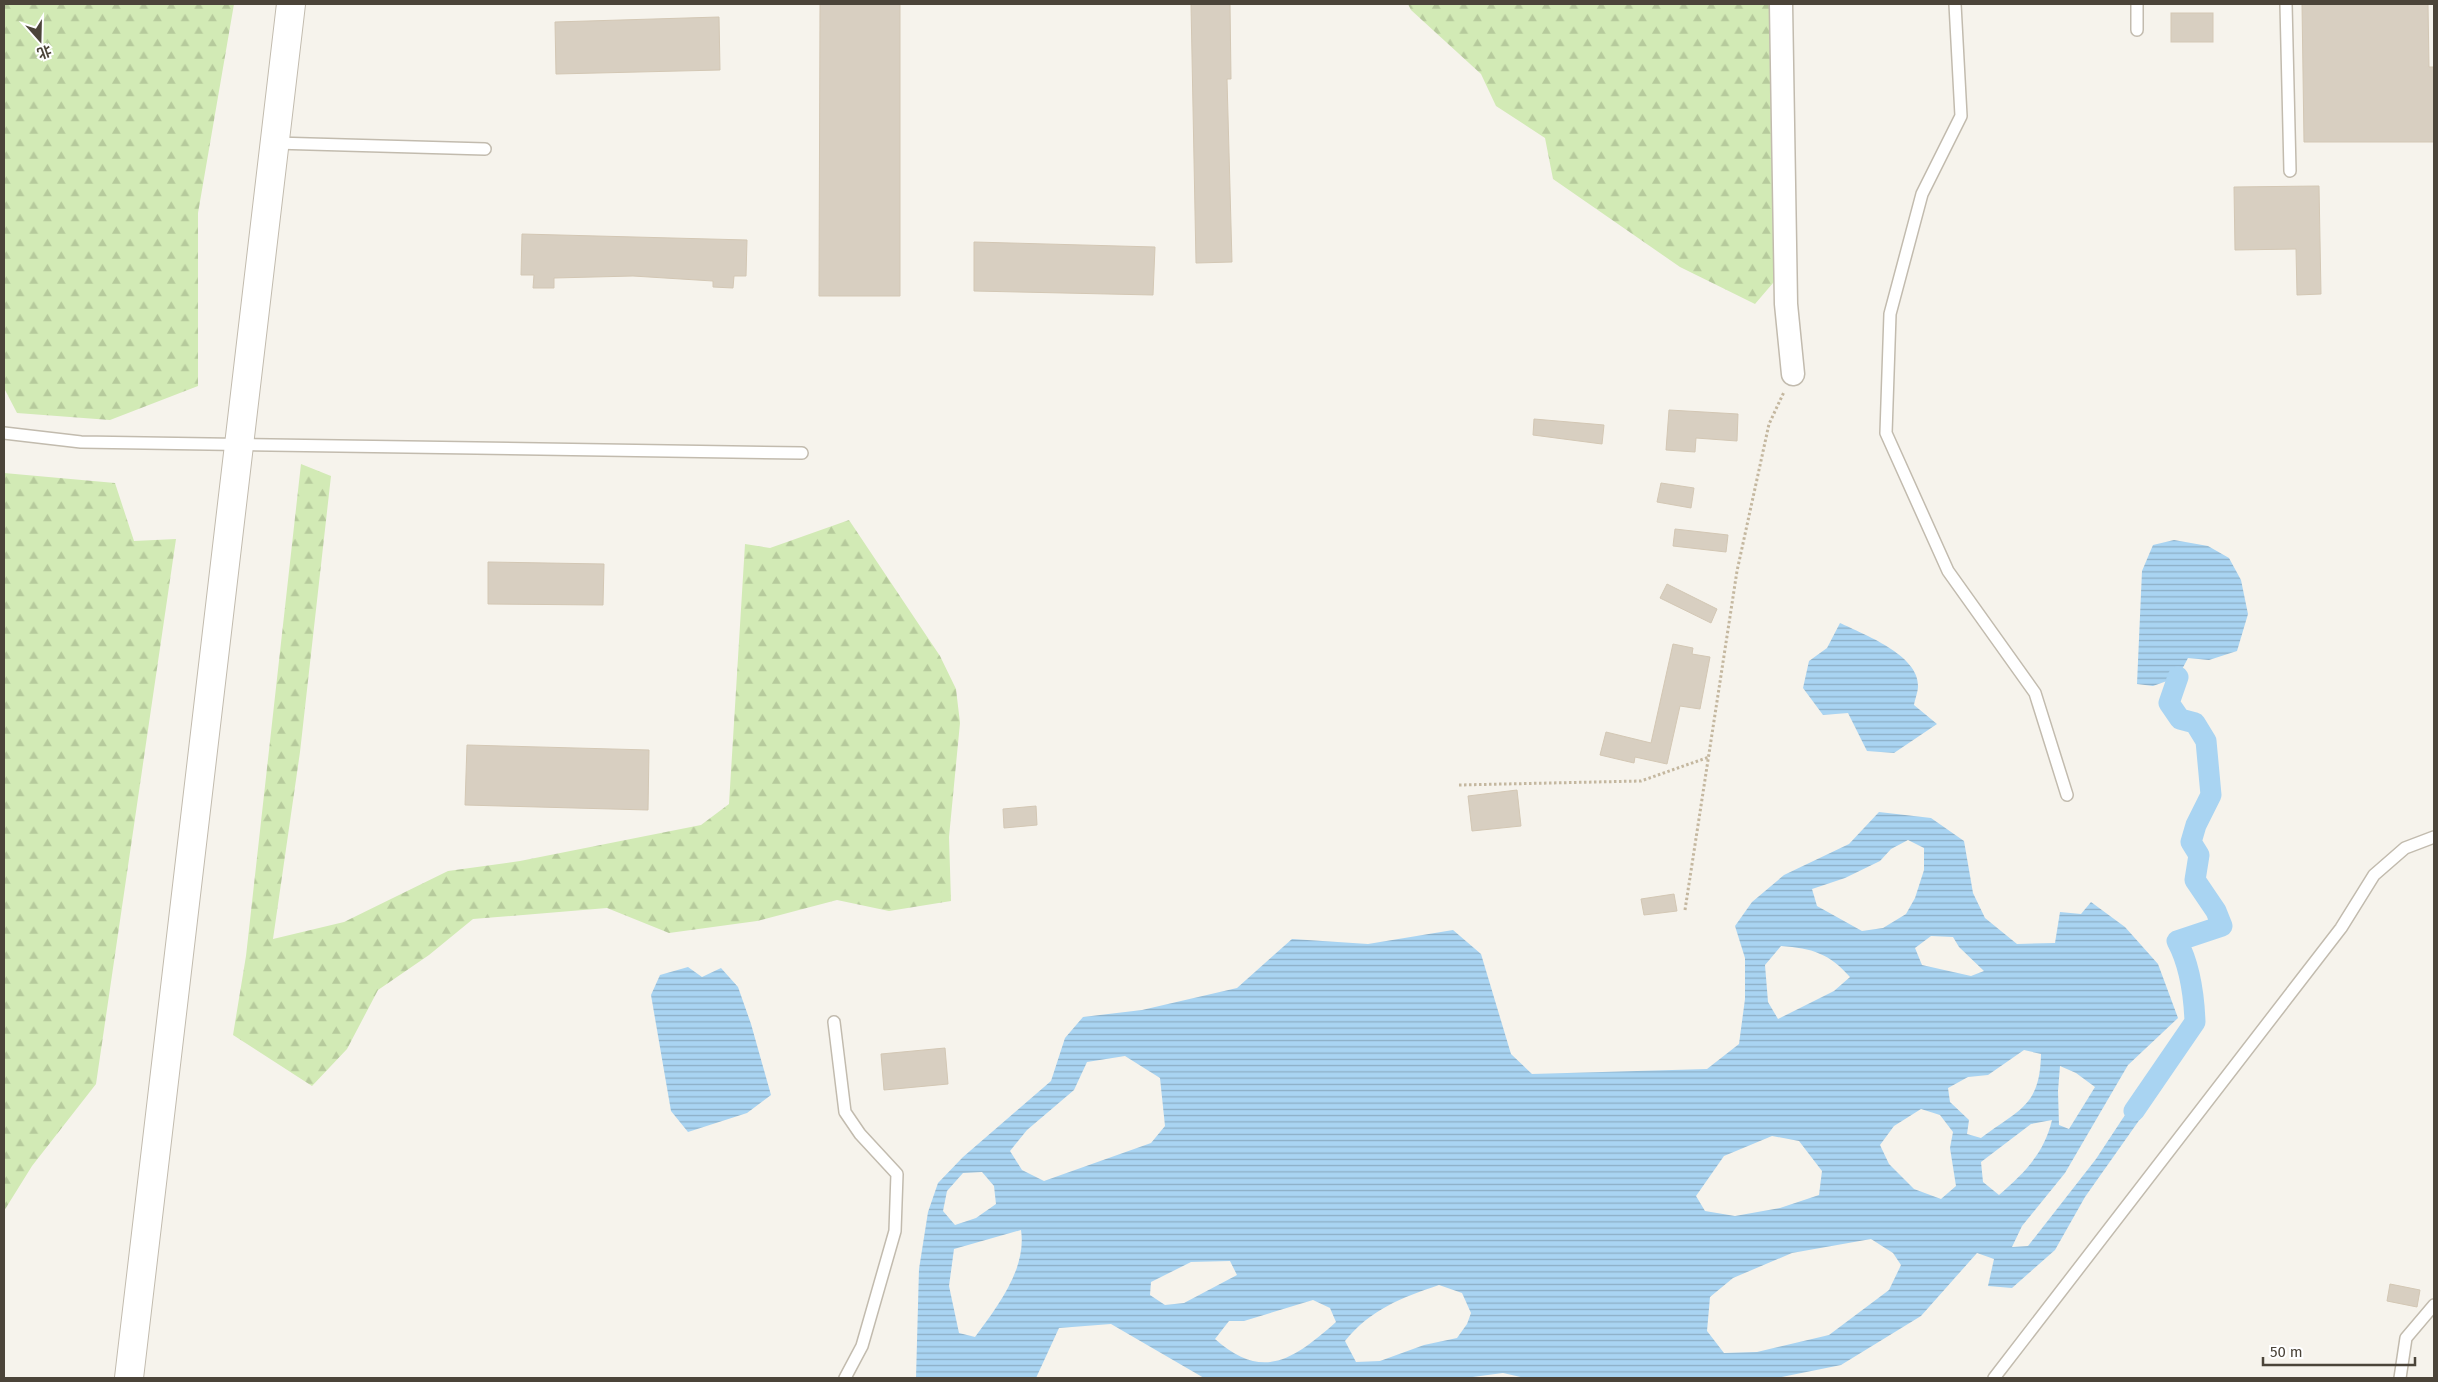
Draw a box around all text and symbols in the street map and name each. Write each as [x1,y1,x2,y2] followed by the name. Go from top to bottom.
[15,15,65,65] north arrow
[35,41,54,62] text: 北
[2263,1334,2416,1366] scale bar
[2270,1343,2303,1361] text: 50 m

